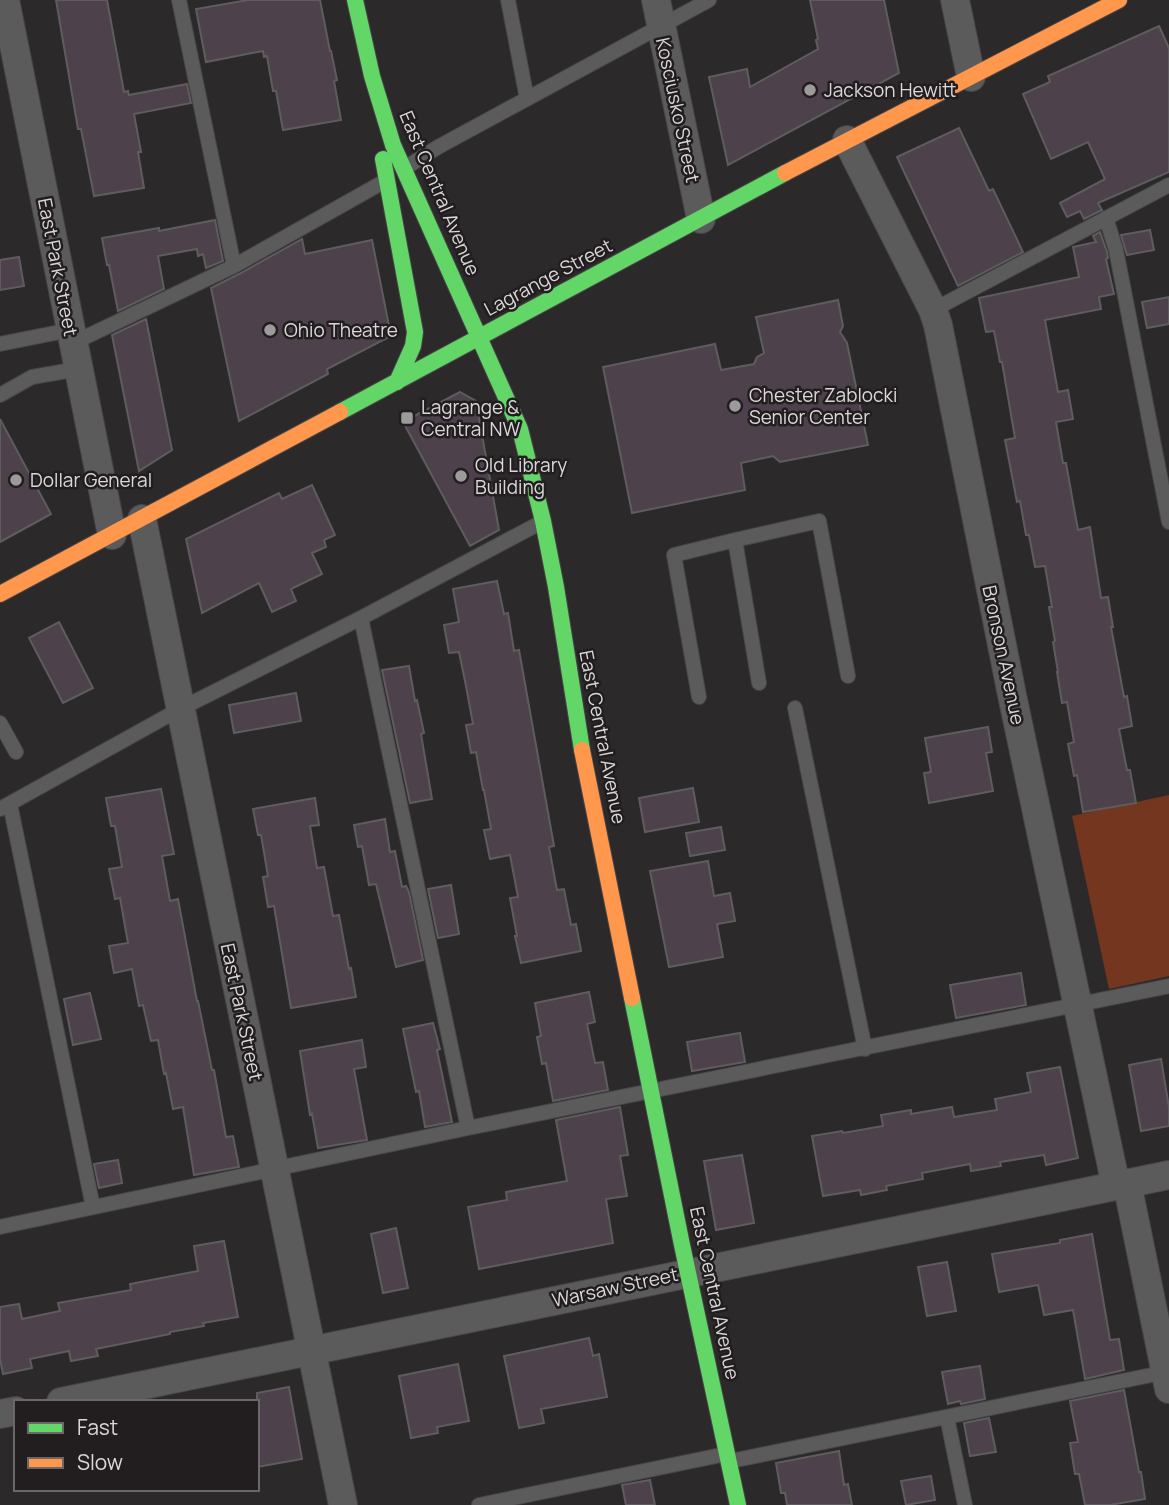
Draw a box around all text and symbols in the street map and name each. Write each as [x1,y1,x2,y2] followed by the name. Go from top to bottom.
[650,35,706,185] street label: Kosciusko Street
[824,77,956,103] place label: Jackson Hewitt
[802,82,818,98] marker: Jackson Hewitt
[394,107,486,279] street label: East Central Avenue
[32,196,84,338] street label: East Park Street
[479,232,617,322] street label: Lagrange Street
[284,317,398,343] place label: Ohio Theatre
[262,322,278,338] marker: Ohio Theatre
[749,382,897,430] place label: Chester Zablocki Senior Center
[421,394,521,442] place label: Lagrange & Central NW
[727,398,743,414] marker: Chester Zablocki Senior Center
[399,410,415,426] marker: Lagrange & Central NW
[475,452,567,500] place label: Old Library Building
[30,467,152,493] place label: Dollar General
[453,468,469,484] marker: Old Library Building
[8,472,24,488] marker: Dollar General
[977,583,1031,727] street label: Bronson Avenue
[573,648,633,826] street label: East Central Avenue
[215,941,269,1083] street label: East Park Street
[684,1204,746,1382] street label: East Central Avenue
[550,1261,680,1313] street label: Warsaw Street
[14,1400,259,1491] legend
[77,1413,118,1441] text: Fast
[77,1448,123,1476] text: Slow

